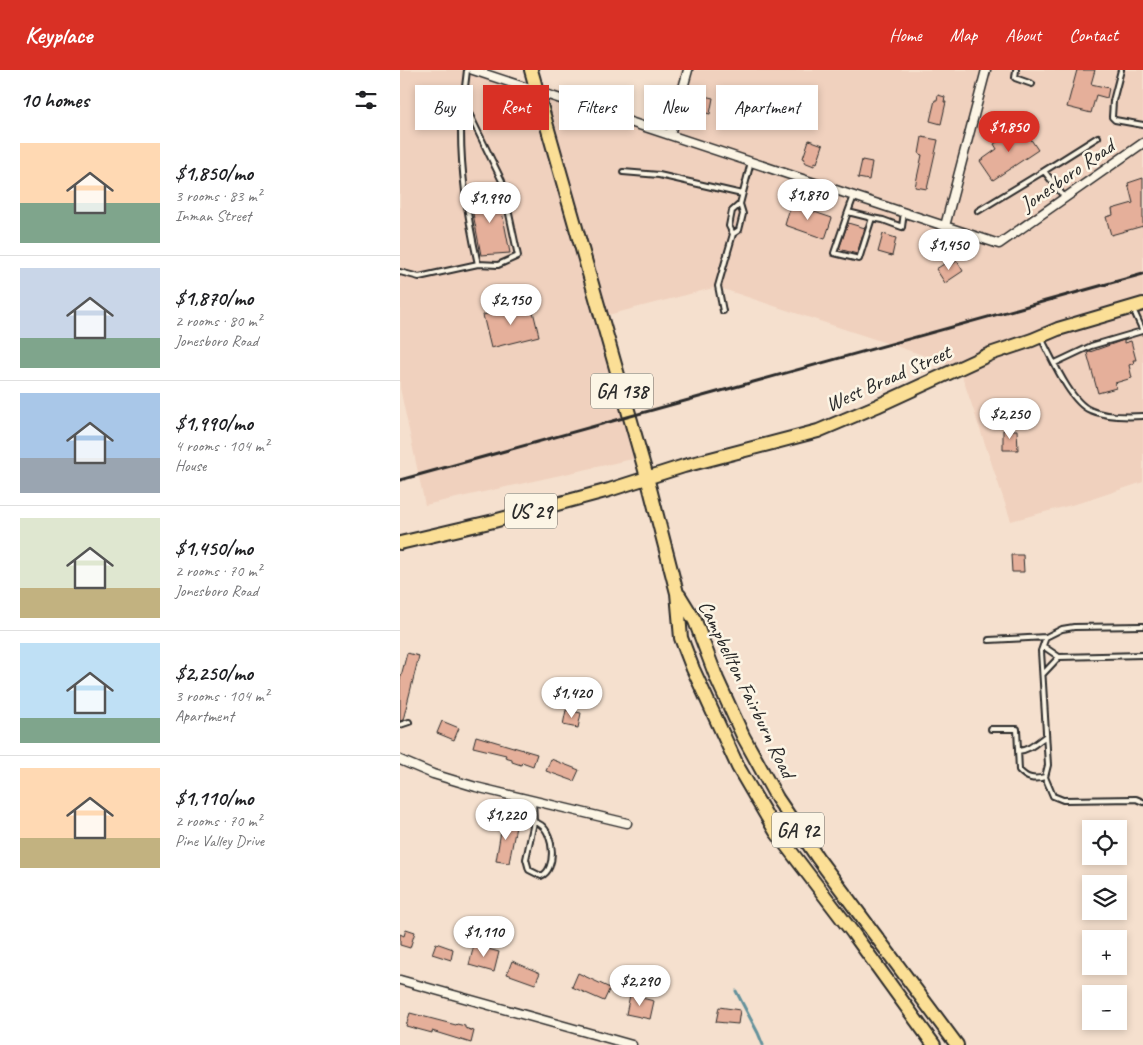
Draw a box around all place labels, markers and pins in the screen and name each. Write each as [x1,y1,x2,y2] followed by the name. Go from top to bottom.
[968,111,1050,153] pin: $1,850
[767,178,849,221] pin: $1,870
[449,182,531,224] pin: $1,990
[908,228,990,271] pin: $1,450
[470,284,552,326] pin: $2,150
[969,398,1051,440] pin: $2,250
[531,676,613,719] pin: $1,420
[465,798,547,841] pin: $1,220
[443,916,525,958] pin: $1,110
[599,964,681,1007] pin: $2,290

